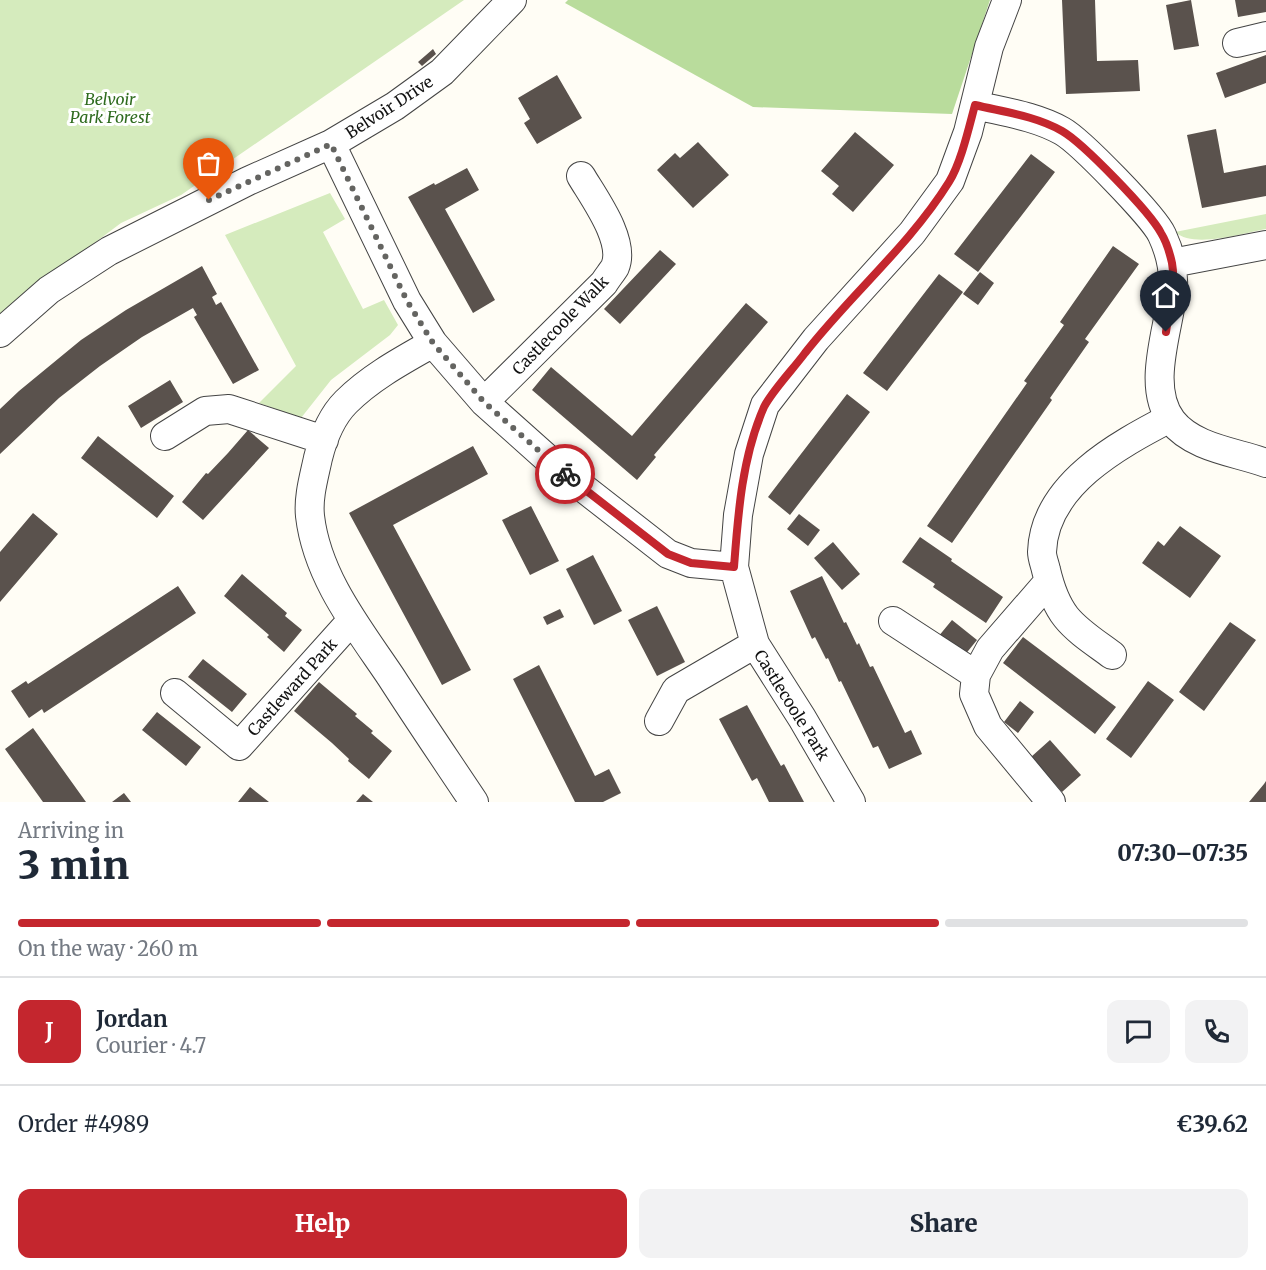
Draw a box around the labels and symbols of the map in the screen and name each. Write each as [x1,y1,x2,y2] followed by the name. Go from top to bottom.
[342,71,436,143] street label: Belvoir Drive
[70,89,151,127] park label: Belvoir Park Forest
[183,138,234,200] pin
[1140,270,1191,332] pin
[508,271,613,379] street label: Castlecoole Walk
[535,444,595,504] courier
[243,633,342,740] street label: Castleward Park
[750,646,834,765] street label: Castlecoole Park

